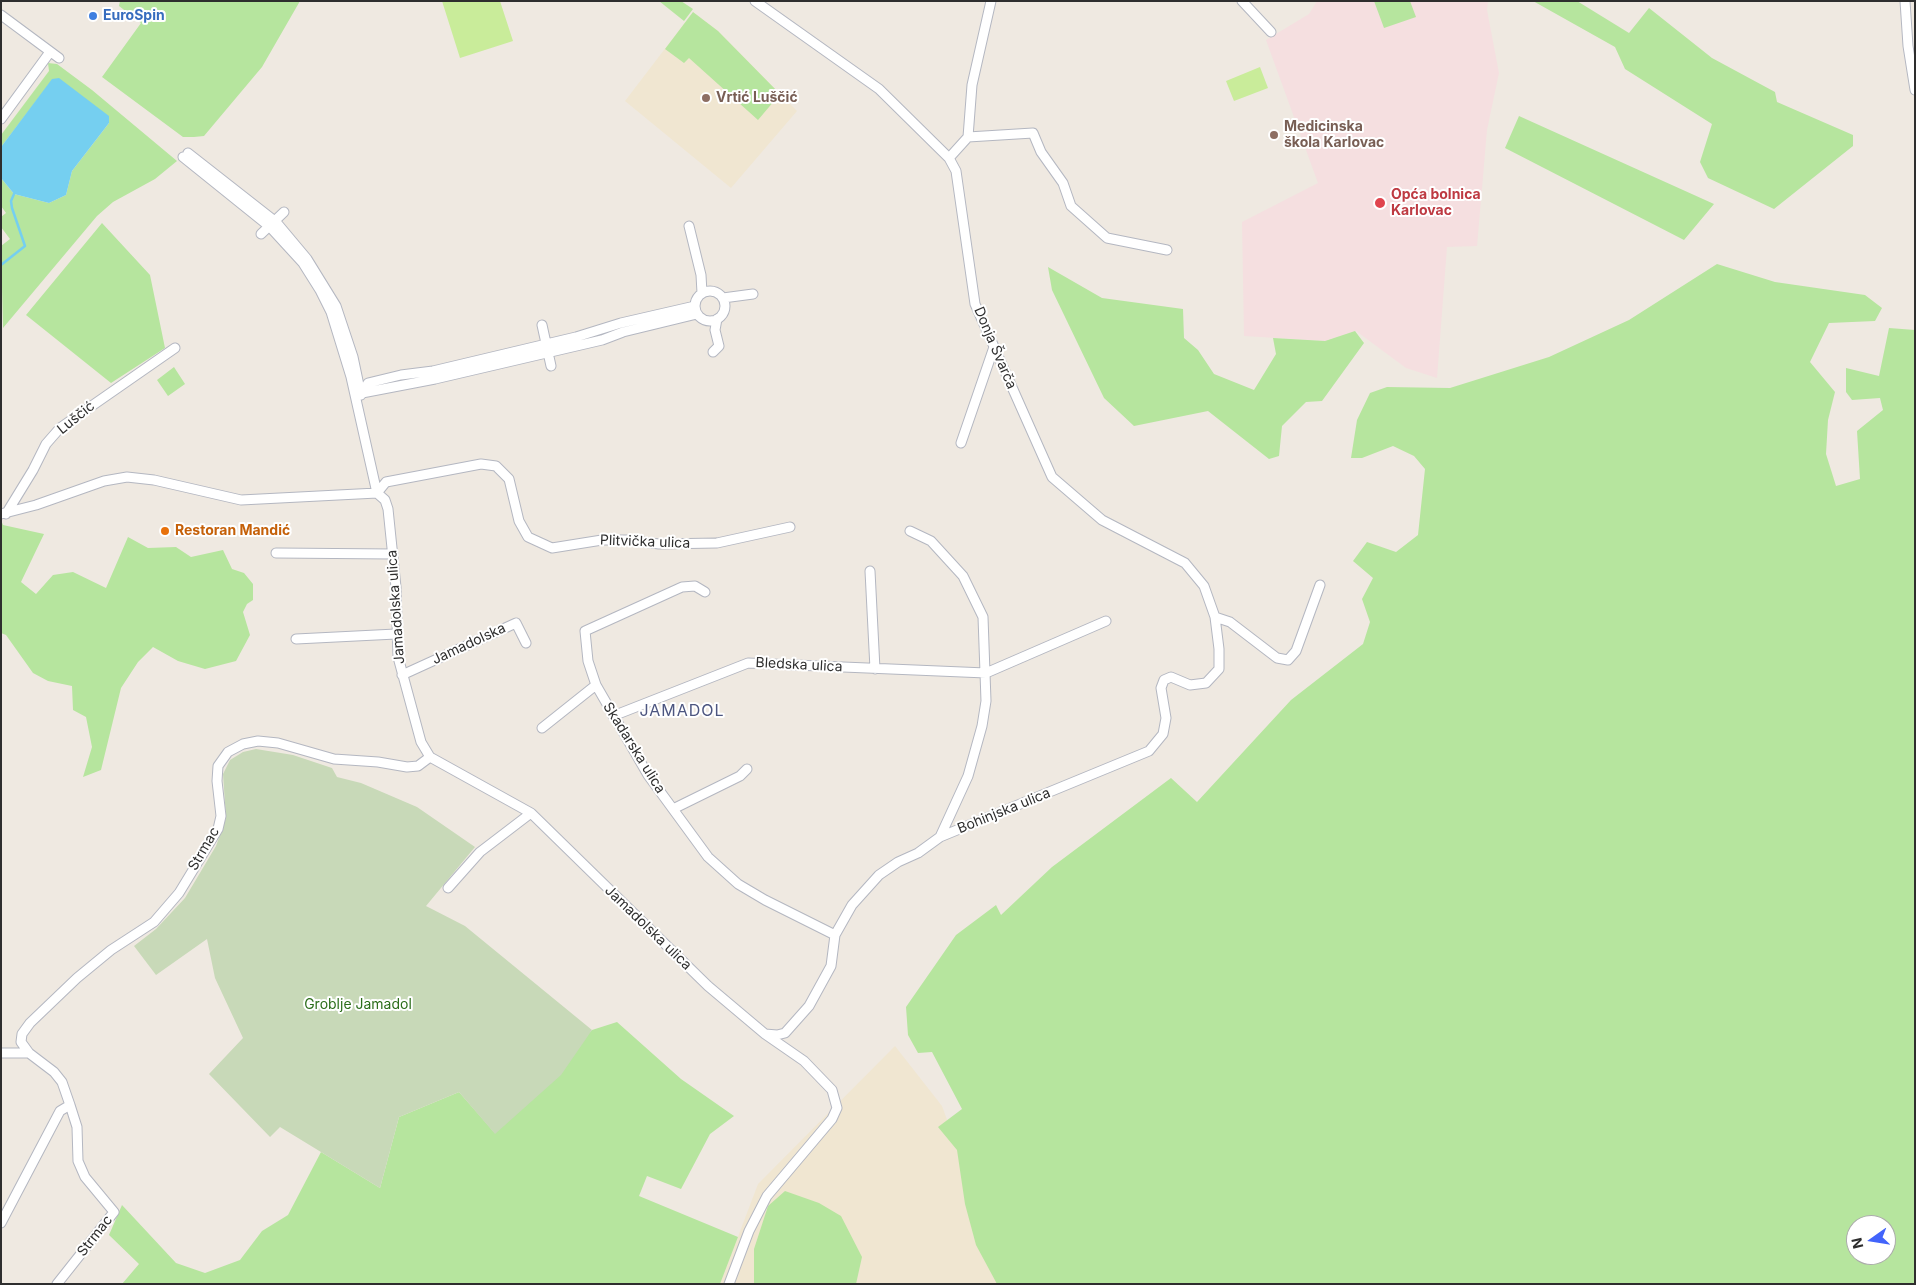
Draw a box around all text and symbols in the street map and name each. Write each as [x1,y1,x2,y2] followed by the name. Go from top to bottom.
[103,8,165,24] place label: EuroSpin
[87,10,99,22] marker: EuroSpin
[716,90,798,106] place label: Vrtić Luščić
[700,92,712,104] marker: Vrtić Luščić
[1284,119,1384,152] place label: Medicinska škola Karlovac
[1268,129,1280,141] marker: Medicinska škola Karlovac
[1391,187,1481,220] place label: Opća bolnica Karlovac
[1373,196,1387,210] marker: Opća bolnica Karlovac
[970,304,1020,392] street label: Donja Švarča
[54,398,98,438] street label: Luščić
[175,523,290,539] place label: Restoran Mandić
[159,525,171,537] marker: Restoran Mandić
[600,532,690,552] street label: Plitvička ulica
[384,549,408,665] street label: Jamadolska ulica
[430,620,508,668] street label: Jamadolska
[755,654,843,676] street label: Bledska ulica
[599,699,669,797] street label: Skadarska ulica
[639,701,725,721] district label: JAMADOL
[955,785,1053,837] street label: Bohinjska ulica
[185,824,223,874] street label: Strmac
[601,882,695,974] street label: Jamadolska ulica
[304,997,412,1013] park label: Groblje Jamadol
[74,1212,116,1260] street label: Strmac
[1846,1215,1896,1265] north arrow
[1847,1236,1866,1250] text: N

